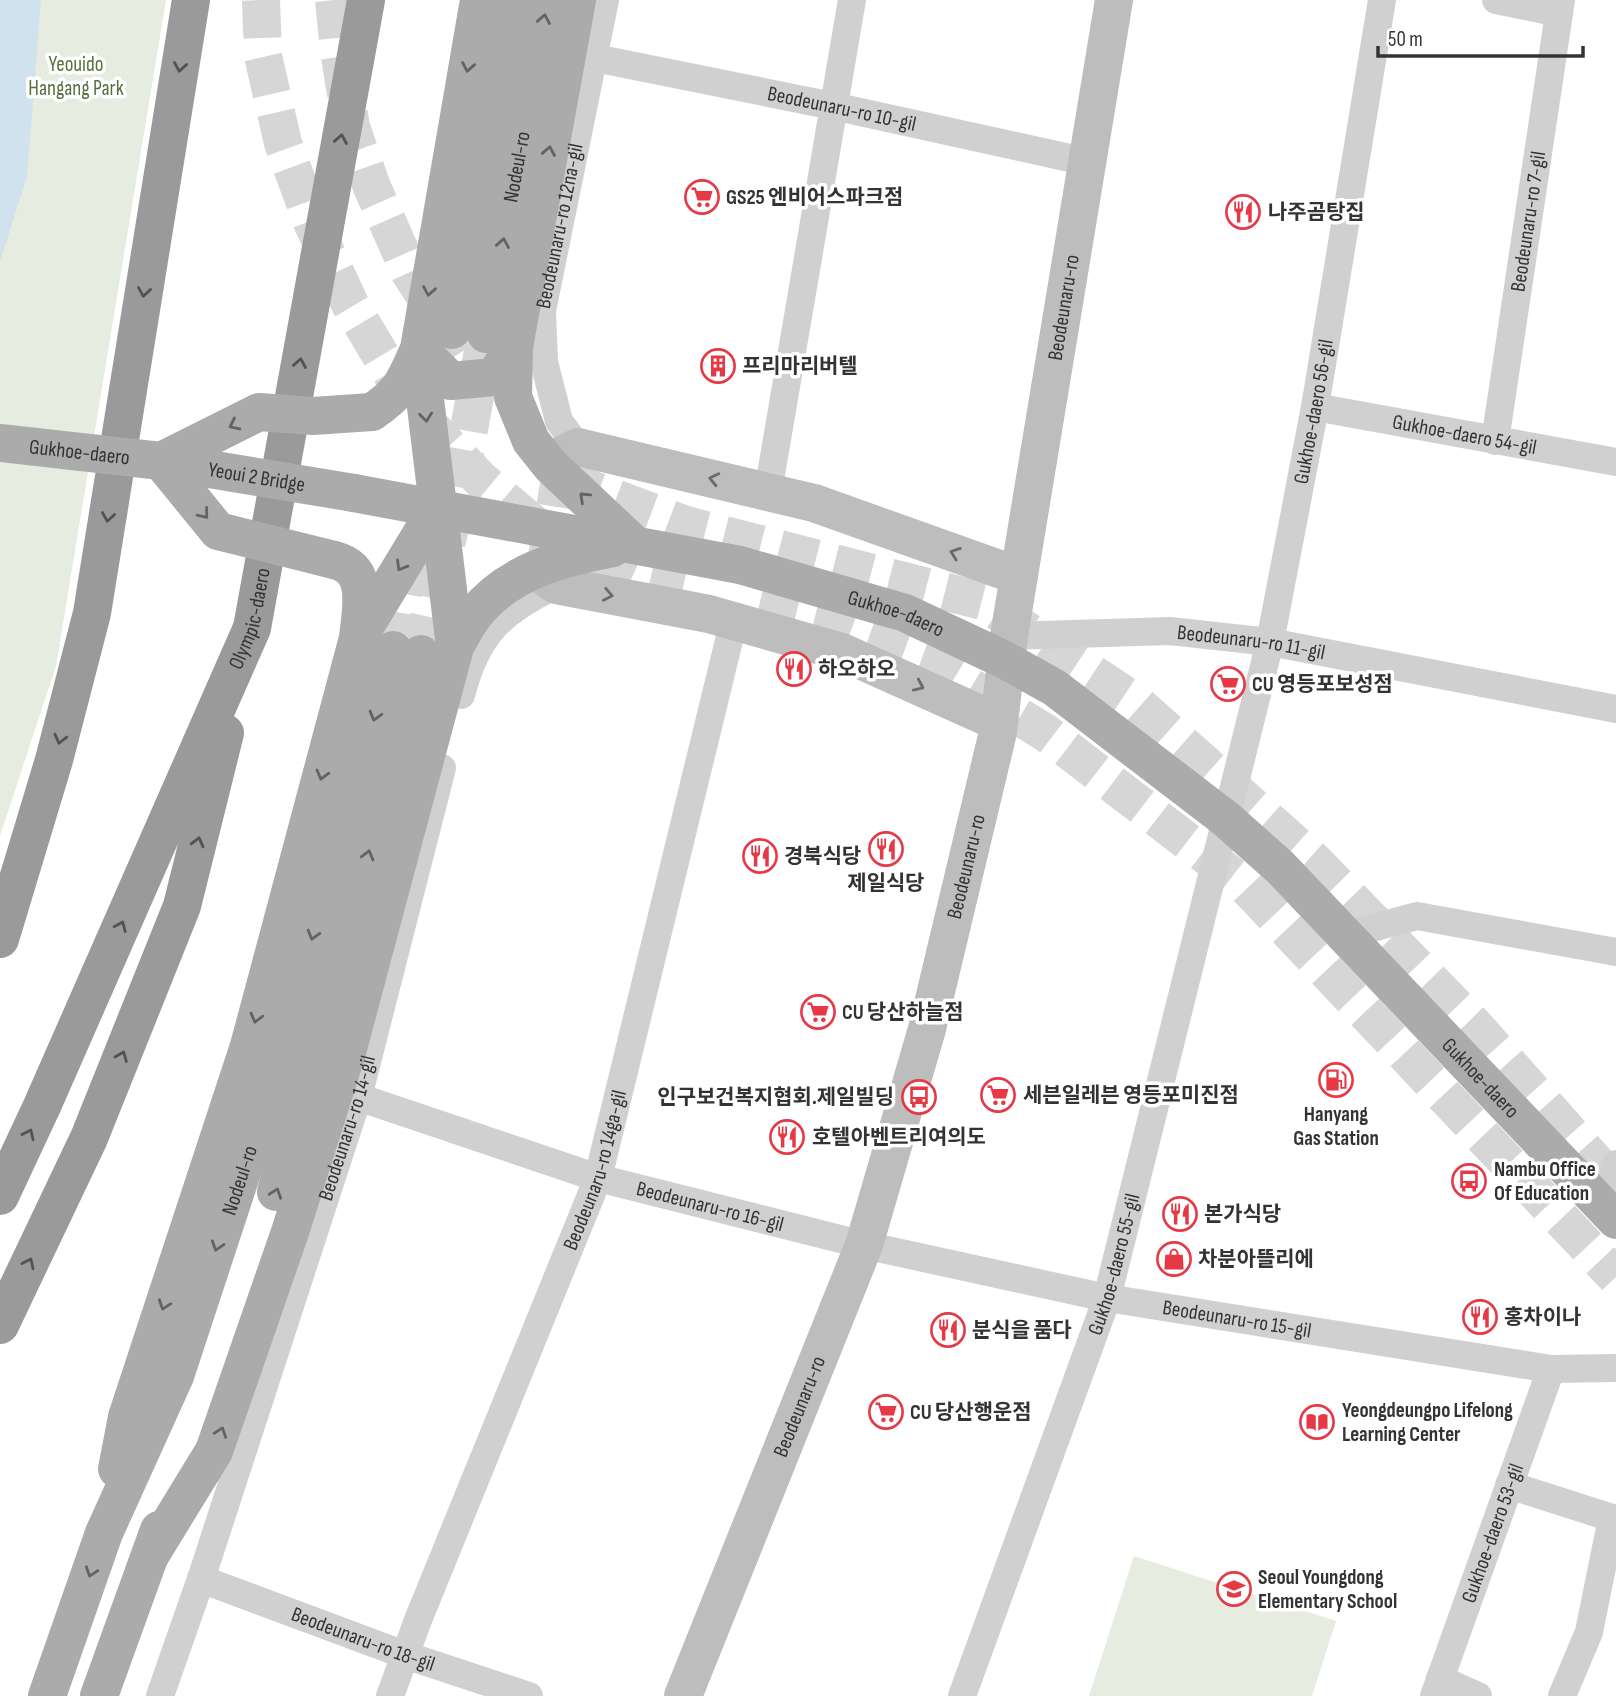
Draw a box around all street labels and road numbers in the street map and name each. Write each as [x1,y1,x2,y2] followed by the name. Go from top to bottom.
[766,81,918,136] street label: Beodeunaru-ro 10-gil
[498,129,535,204] street label: Nodeul-ro
[530,141,588,310] street label: Beodeunaru-ro 12na-gil
[1505,150,1551,293] street label: Beodeunaru-ro 7-gil
[1042,253,1084,362] street label: Beodeunaru-ro
[1288,338,1338,486] street label: Gukhoe-daero 56-gil
[1390,409,1539,460] street label: Gukhoe-daero 54-gil
[28,434,131,470] street label: Gukhoe-daero
[206,457,307,497] street label: Yeoui 2 Bridge
[223,566,275,673] street label: Olympic-daero
[845,585,948,642] street label: Gukhoe-daero
[1176,619,1327,665] street label: Beodeunaru-ro 11-gil
[941,812,990,921] street label: Beodeunaru-ro
[1437,1033,1525,1123] street label: Gukhoe-daero
[313,1053,381,1204] street label: Beodeunaru-ro 14-gil
[558,1087,631,1254] street label: Beodeunaru-ro 14ga-gil
[216,1142,262,1218] street label: Nodeul-ro
[634,1176,786,1237] street label: Beodeunaru-ro 16-gil
[1082,1191,1145,1338] street label: Gukhoe-daero 55-gil
[1161,1295,1313,1343] street label: Beodeunaru-ro 15-gil
[768,1352,831,1461] street label: Beodeunaru-ro
[1456,1460,1529,1606] street label: Gukhoe-daero 53-gil
[288,1601,438,1677] street label: Beodeunaru-ro 18-gil

